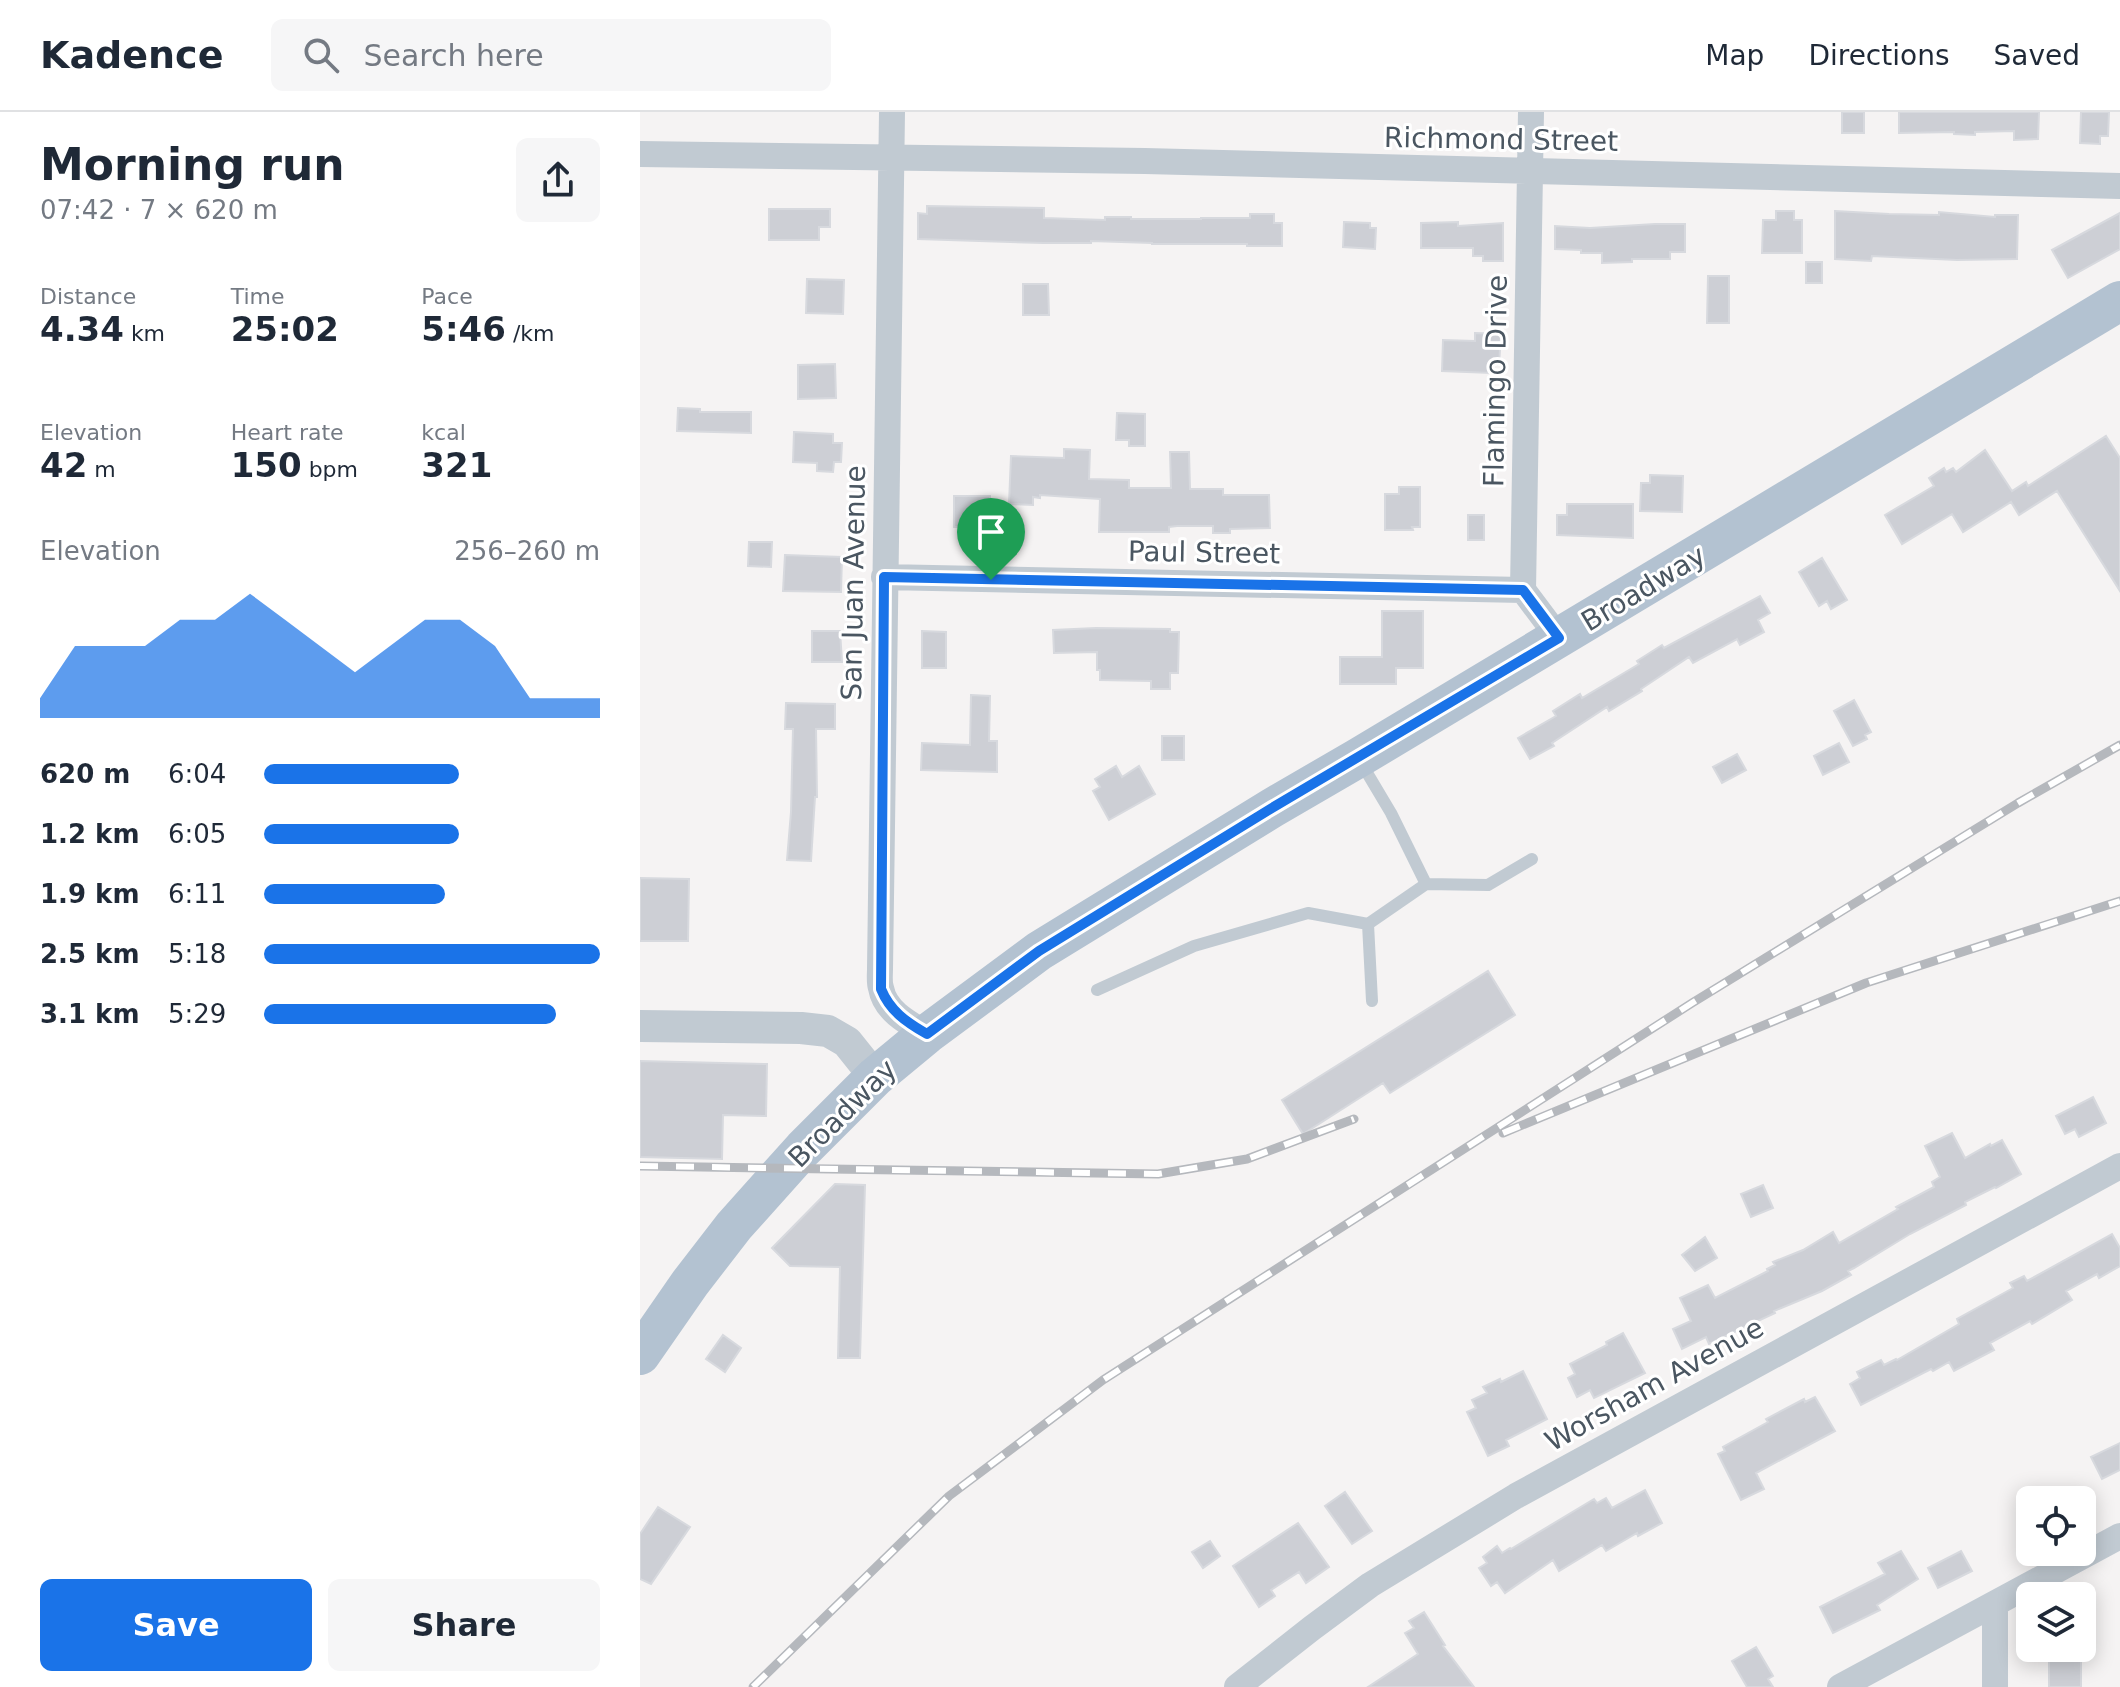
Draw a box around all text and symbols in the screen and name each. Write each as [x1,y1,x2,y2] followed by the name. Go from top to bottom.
[271,19,831,91] search box
[40,33,223,77] text: Kadence
[299,33,343,77] icon: search
[363,38,544,73] text: Search here
[1705,39,1764,72] text: Map
[1808,39,1949,72] text: Directions
[1993,39,2080,72] text: Saved
[1384,121,1618,158] street label: Richmond Street
[516,138,600,222] button: share
[40,139,345,190] text: Morning run
[40,195,278,225] text: 07:42 · 7 × 620 m
[1477,275,1514,487] street label: Flamingo Drive
[40,284,136,309] text: Distance
[231,284,285,309] text: Time
[421,284,473,309] text: Pace
[40,309,124,349] text: 4.34
[231,309,339,349] text: 25:02
[421,309,506,349] text: 5:46
[124,321,165,346] text: km
[506,321,554,346] text: /km
[40,420,142,445] text: Elevation
[231,420,344,445] text: Heart rate
[421,420,466,445] text: kcal
[40,445,87,485] text: 42
[231,445,302,485] text: 150
[421,445,492,485] text: 321
[87,457,116,482] text: m
[302,457,358,482] text: bpm
[835,465,872,701] street label: San Juan Avenue
[957,498,1025,580] pin
[969,510,1013,554] icon: arrive
[1128,535,1280,570] street label: Paul Street
[40,536,161,566] text: Elevation
[454,536,600,566] text: 256–260 m
[1575,539,1711,638] street label: Broadway
[40,759,130,789] text: 620 m
[168,759,226,789] text: 6:04
[40,819,140,849] text: 1.2 km
[168,819,226,849] text: 6:05
[40,879,140,909] text: 1.9 km
[168,879,226,909] text: 6:11
[40,939,140,969] text: 2.5 km
[168,939,226,969] text: 5:18
[40,999,140,1029] text: 3.1 km
[168,999,226,1029] text: 5:29
[782,1053,903,1174] street label: Broadway
[1539,1311,1769,1458] street label: Worsham Avenue
[2016,1486,2096,1662] map controls
[2016,1486,2096,1566] button: locate
[40,1579,312,1671] button: Save
[328,1579,600,1671] button: Share
[2016,1582,2096,1662] button: layers

